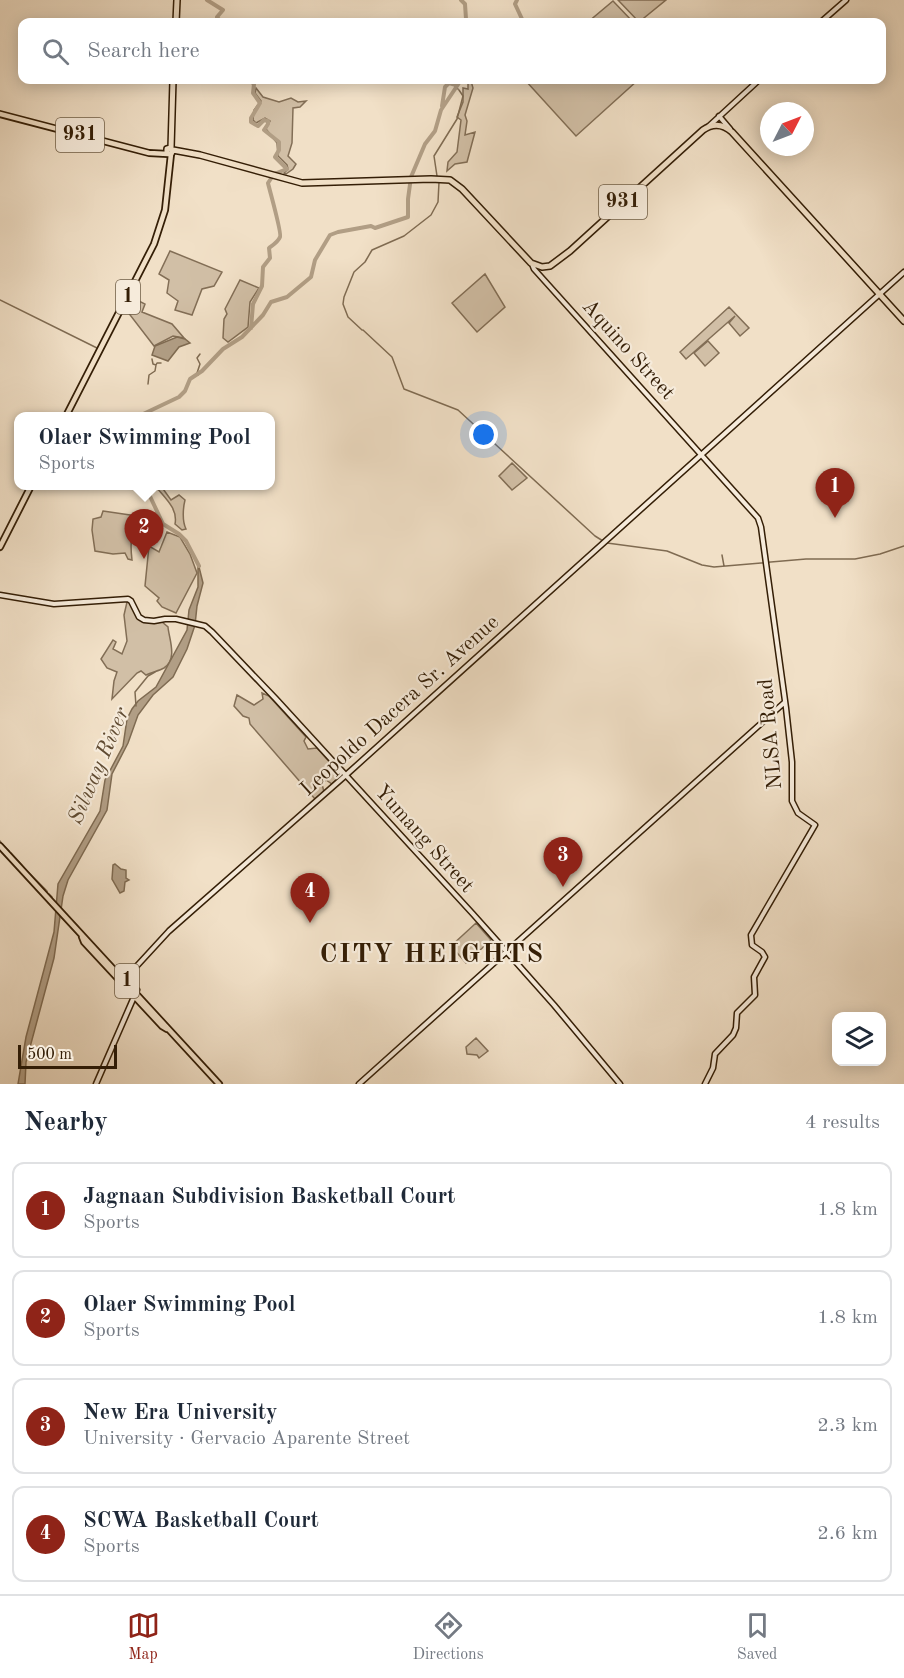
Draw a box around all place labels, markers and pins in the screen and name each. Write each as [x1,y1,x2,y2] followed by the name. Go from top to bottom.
[816,468,854,518] pin: 1
[124,510,164,559] pin: 2
[544,838,582,887] pin: 3
[290,874,330,923] pin: 4

